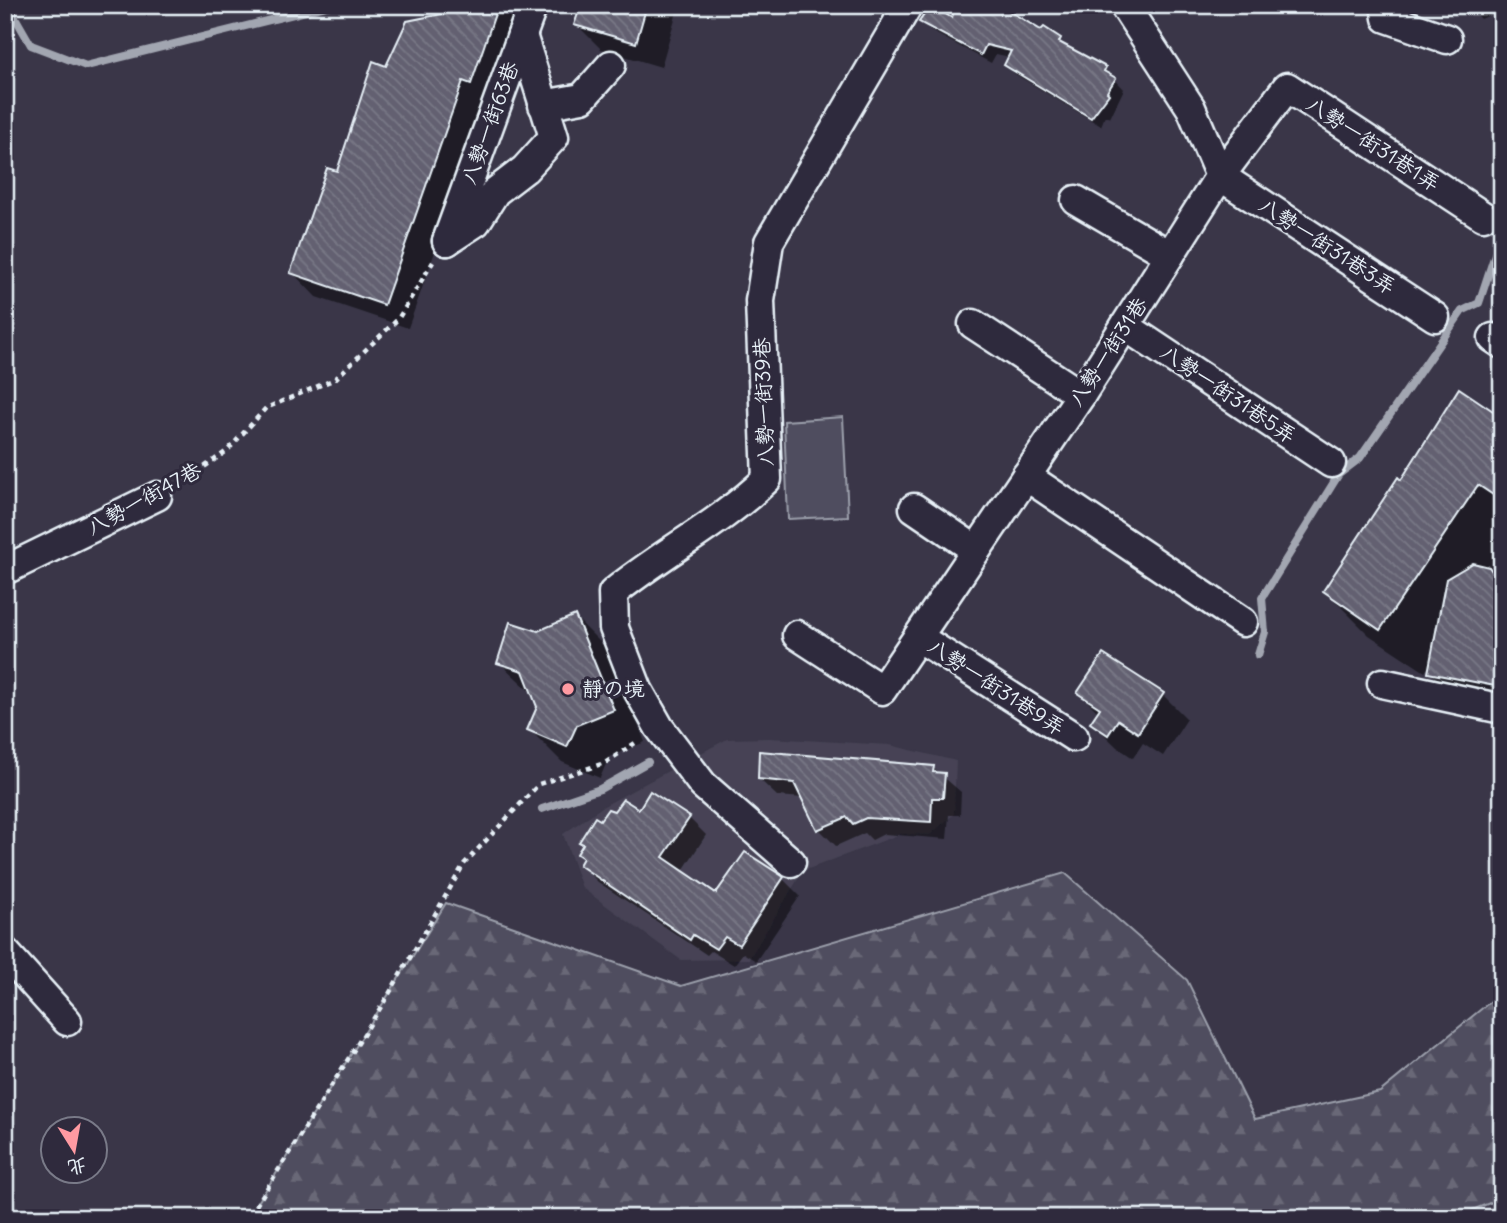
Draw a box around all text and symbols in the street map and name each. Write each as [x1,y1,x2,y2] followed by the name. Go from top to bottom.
[455,58,524,188] street label: 八勢一街63巷
[1301,90,1445,197] street label: 八勢一街31巷1弄
[1254,191,1401,300] street label: 八勢一街31巷3弄
[1062,292,1153,412] street label: 八勢一街31巷
[748,337,779,467] street label: 八勢一街39巷
[1155,338,1301,449] street label: 八勢一街31巷5弄
[82,456,206,541] street label: 八勢一街47巷
[923,632,1070,741] street label: 八勢一街31巷9弄
[582,675,645,702] place label: 靜の境
[560,681,576,697] marker: 靜の境
[38,1114,108,1184] north arrow
[66,1153,89,1180] text: 北

